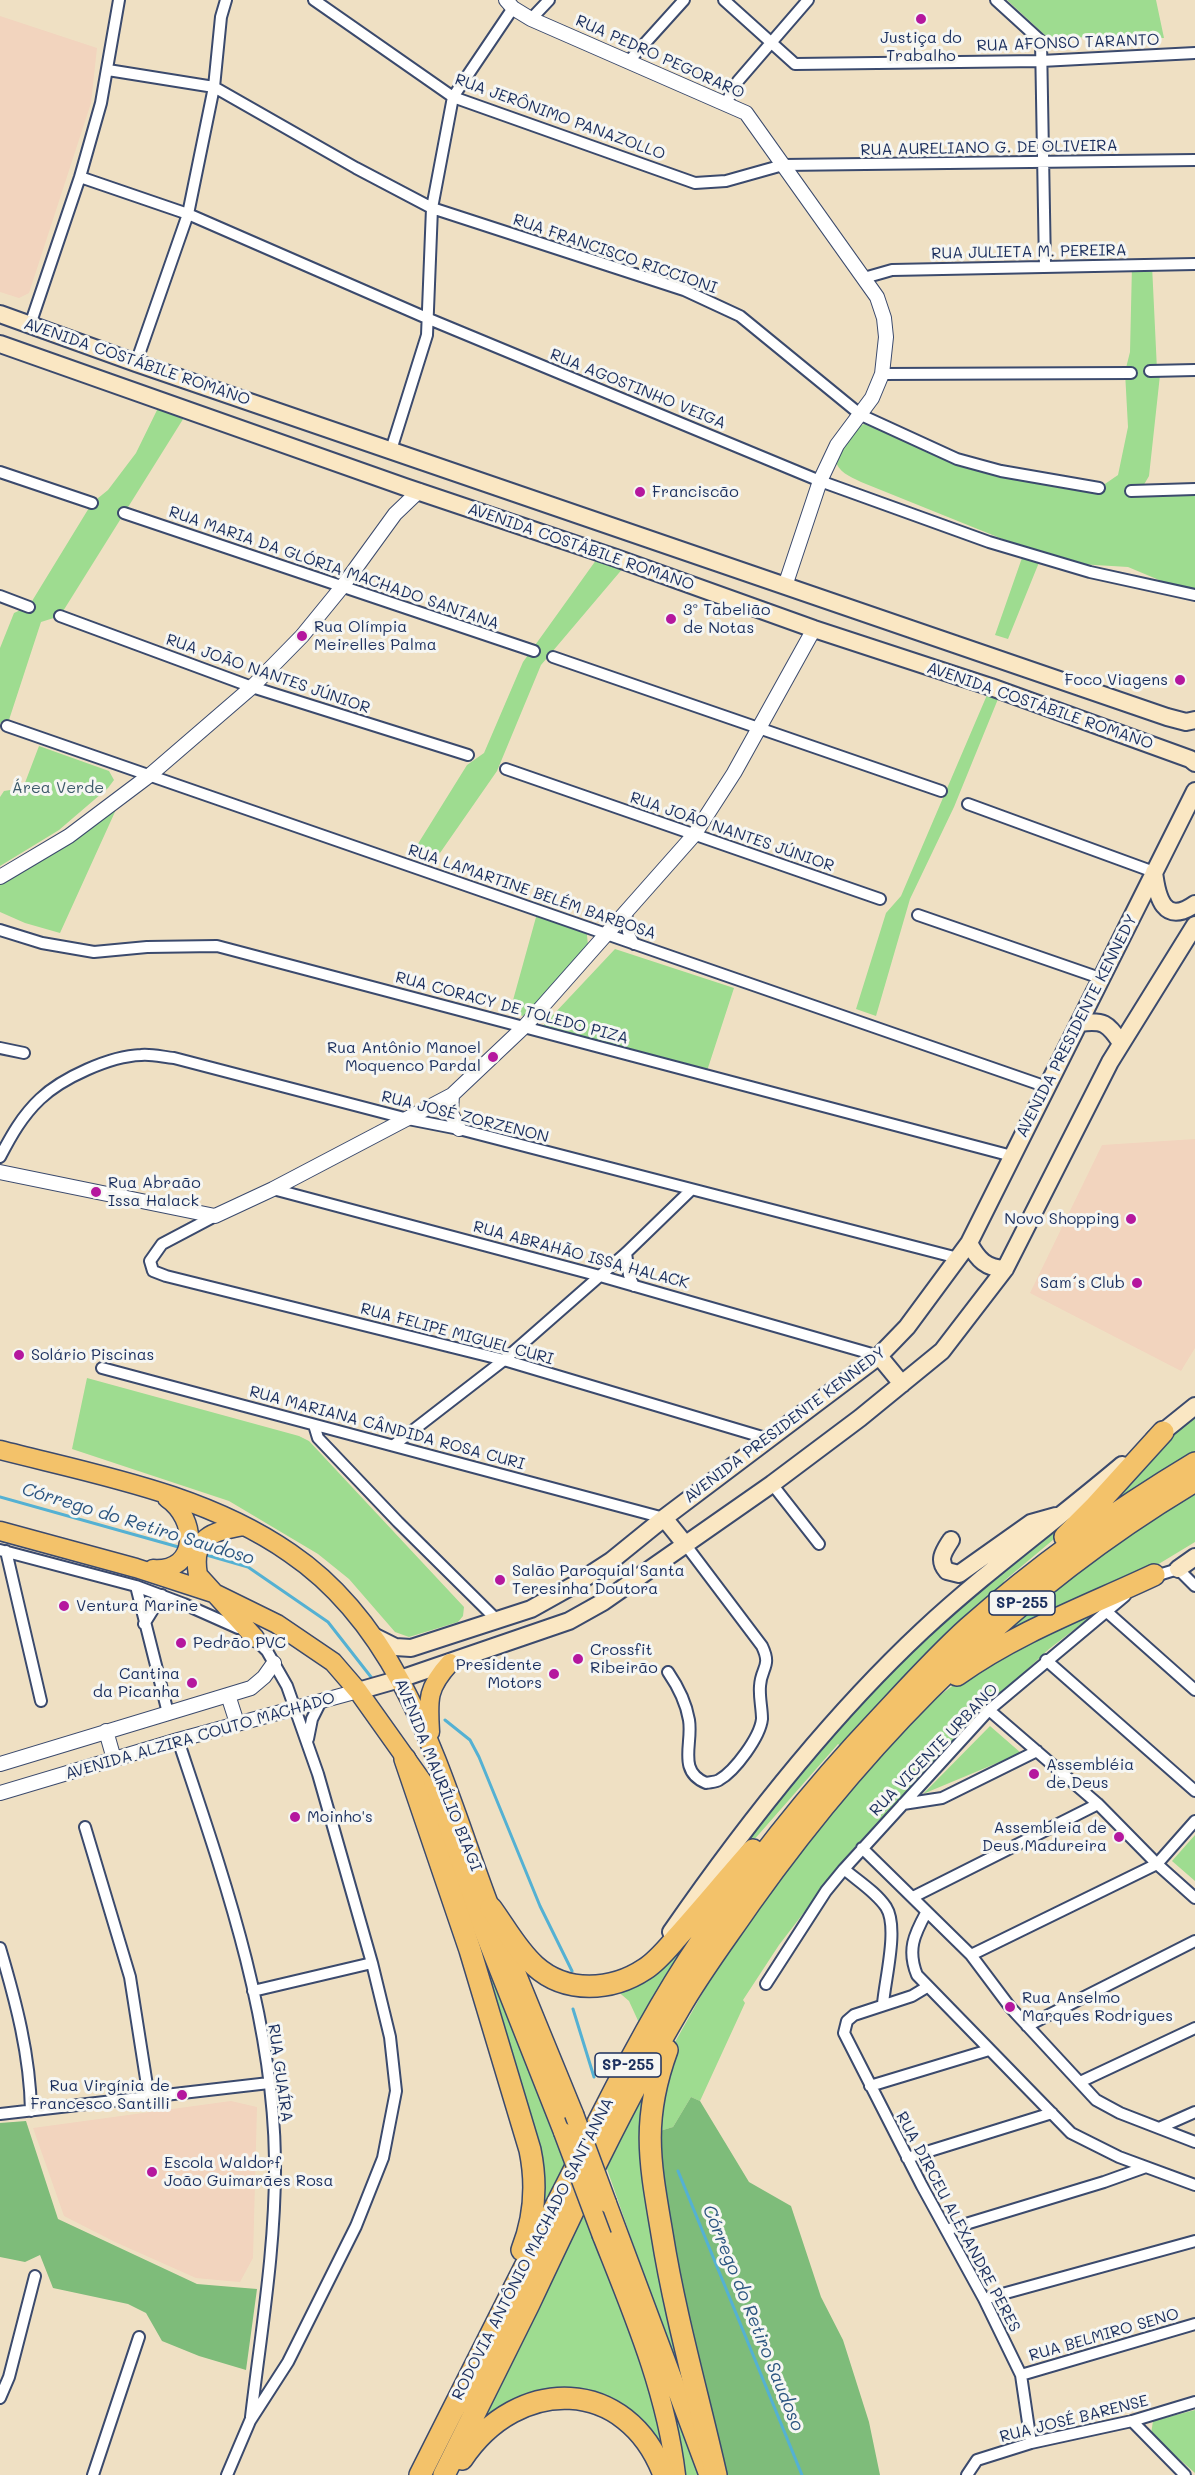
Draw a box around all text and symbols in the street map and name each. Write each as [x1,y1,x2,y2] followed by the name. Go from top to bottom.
[573,11,747,103] street label: RUA PEDRO PEGORARO
[914,12,928,26] marker: Justiça do Trabalho
[880,28,962,66] place label: Justiça do Trabalho
[976,30,1160,56] street label: RUA AFONSO TARANTO
[452,70,668,164] street label: RUA JERÔNIMO PANAZOLLO
[860,136,1118,160] street label: RUA AURELIANO G. DE OLIVEIRA
[510,210,720,298] street label: RUA FRANCISCO RICCIONI
[931,241,1127,263] street label: RUA JULIETA M. PEREIRA
[21,314,253,410] street label: AVENIDA COSTÁBILE ROMANO
[547,345,729,433] street label: RUA AGOSTINHO VEIGA
[652,482,739,502] place label: Franciscão
[633,485,647,499] marker: Franciscão
[465,499,697,595] street label: AVENIDA COSTÁBILE ROMANO
[166,502,502,634] street label: RUA MARIA DA GLÓRIA MACHADO SANTANA
[683,600,770,638] place label: 3º Tabelião de Notas
[664,612,678,626] marker: 3º Tabelião de Notas
[314,617,437,655] place label: Rua Olímpia Meirelles Palma
[295,629,309,643] marker: Rua Olímpia Meirelles Palma
[163,630,373,718] street label: RUA JOÃO NANTES JÚNIOR
[924,658,1156,754] street label: AVENIDA COSTÁBILE ROMANO
[1065,670,1168,690] place label: Foco Viagens
[1173,673,1187,687] marker: Foco Viagens
[12,778,104,798] park label: Área Verde
[627,788,837,876] street label: RUA JOÃO NANTES JÚNIOR
[405,840,659,944] street label: RUA LAMARTINE BELÉM BARBOSA
[1012,911,1142,1141] street label: AVENIDA PRESIDENTE KENNEDY
[393,968,631,1048] street label: RUA CORACY DE TOLEDO PIZA
[327,1038,481,1076] place label: Rua Antônio Manoel Moquenco Pardal
[486,1050,500,1064] marker: Rua Antônio Manoel Moquenco Pardal
[379,1087,551,1147] street label: RUA JOSÉ ZORZENON
[108,1173,201,1211] place label: Rua Abraão Issa Halack
[89,1185,103,1199] marker: Rua Abraão Issa Halack
[1004,1209,1119,1229] place label: Novo Shopping
[1124,1212,1138,1226] marker: Novo Shopping
[471,1217,691,1293] street label: RUA ABRAHÃO ISSA HALACK
[1040,1273,1125,1293] place label: Sam´s Club
[1130,1276,1144,1290] marker: Sam´s Club
[358,1299,556,1369] street label: RUA FELIPE MIGUEL CURI
[680,1343,890,1507] street label: AVENIDA PRESIDENTE KENNEDY
[31,1345,154,1365] place label: Solário Piscinas
[12,1348,26,1362] marker: Solário Piscinas
[247,1382,527,1474] street label: RUA MARIANA CÂNDIDA ROSA CURI
[19,1478,257,1570] water label: Córrego do Retiro Saudoso
[512,1561,685,1599] place label: Salão Paroquial Santa Teresinha Doutora
[493,1573,507,1587] marker: Salão Paroquial Santa Teresinha Doutora
[989,1591,1055,1615] road number: SP-255
[76,1596,198,1616] place label: Ventura Marine
[57,1599,71,1613] marker: Ventura Marine
[193,1633,286,1653] place label: Pedrão PVC
[174,1636,188,1650] marker: Pedrão PVC
[590,1640,658,1678] place label: Crossfit Ribeirão
[571,1652,585,1666] marker: Crossfit Ribeirão
[456,1655,542,1693] place label: Presidente Motors
[93,1664,180,1702] place label: Cantina da Picanha
[547,1667,561,1681] marker: Presidente Motors
[185,1676,199,1690] marker: Cantina da Picanha
[391,1676,485,1874] street label: AVENIDA MAURÍLIO BIAGI
[866,1680,1002,1820] street label: RUA VICENTE URBANO
[63,1688,337,1784] street label: AVENIDA ALZIRA COUTO MACHADO
[1046,1755,1134,1793] place label: Assembléia de Deus
[1027,1767,1041,1781] marker: Assembléia de Deus
[307,1807,373,1827] place label: Moinho's
[288,1810,302,1824] marker: Moinho's
[982,1818,1107,1856] place label: Assembleia de Deus Madureira
[1112,1830,1126,1844] marker: Assembleia de Deus Madureira
[1022,1988,1173,2026] place label: Rua Anselmo Marques Rodrigues
[1003,2000,1017,2014] marker: Rua Anselmo Marques Rodrigues
[264,2023,296,2123] street label: RUA GUAÍRA
[595,2053,661,2077] road number: SP-255
[30,2076,170,2114] place label: Rua Virgínia de Francesco Santilli
[175,2088,189,2102] marker: Rua Virgínia de Francesco Santilli
[448,2095,618,2403] street label: RODOVIA ANTÔNIO MACHADO SANT'ANNA
[892,2109,1024,2335] street label: RUA DIRCEU ALEXANDRE PERES
[164,2153,333,2191] place label: Escola Waldorf João Guimarães Rosa
[145,2165,159,2179] marker: Escola Waldorf João Guimarães Rosa
[698,2202,808,2434] water label: Córrego do Retiro Saudoso
[1027,2304,1181,2366] street label: RUA BELMIRO SENO
[998,2391,1150,2447] street label: RUA JOSÉ BARENSE

